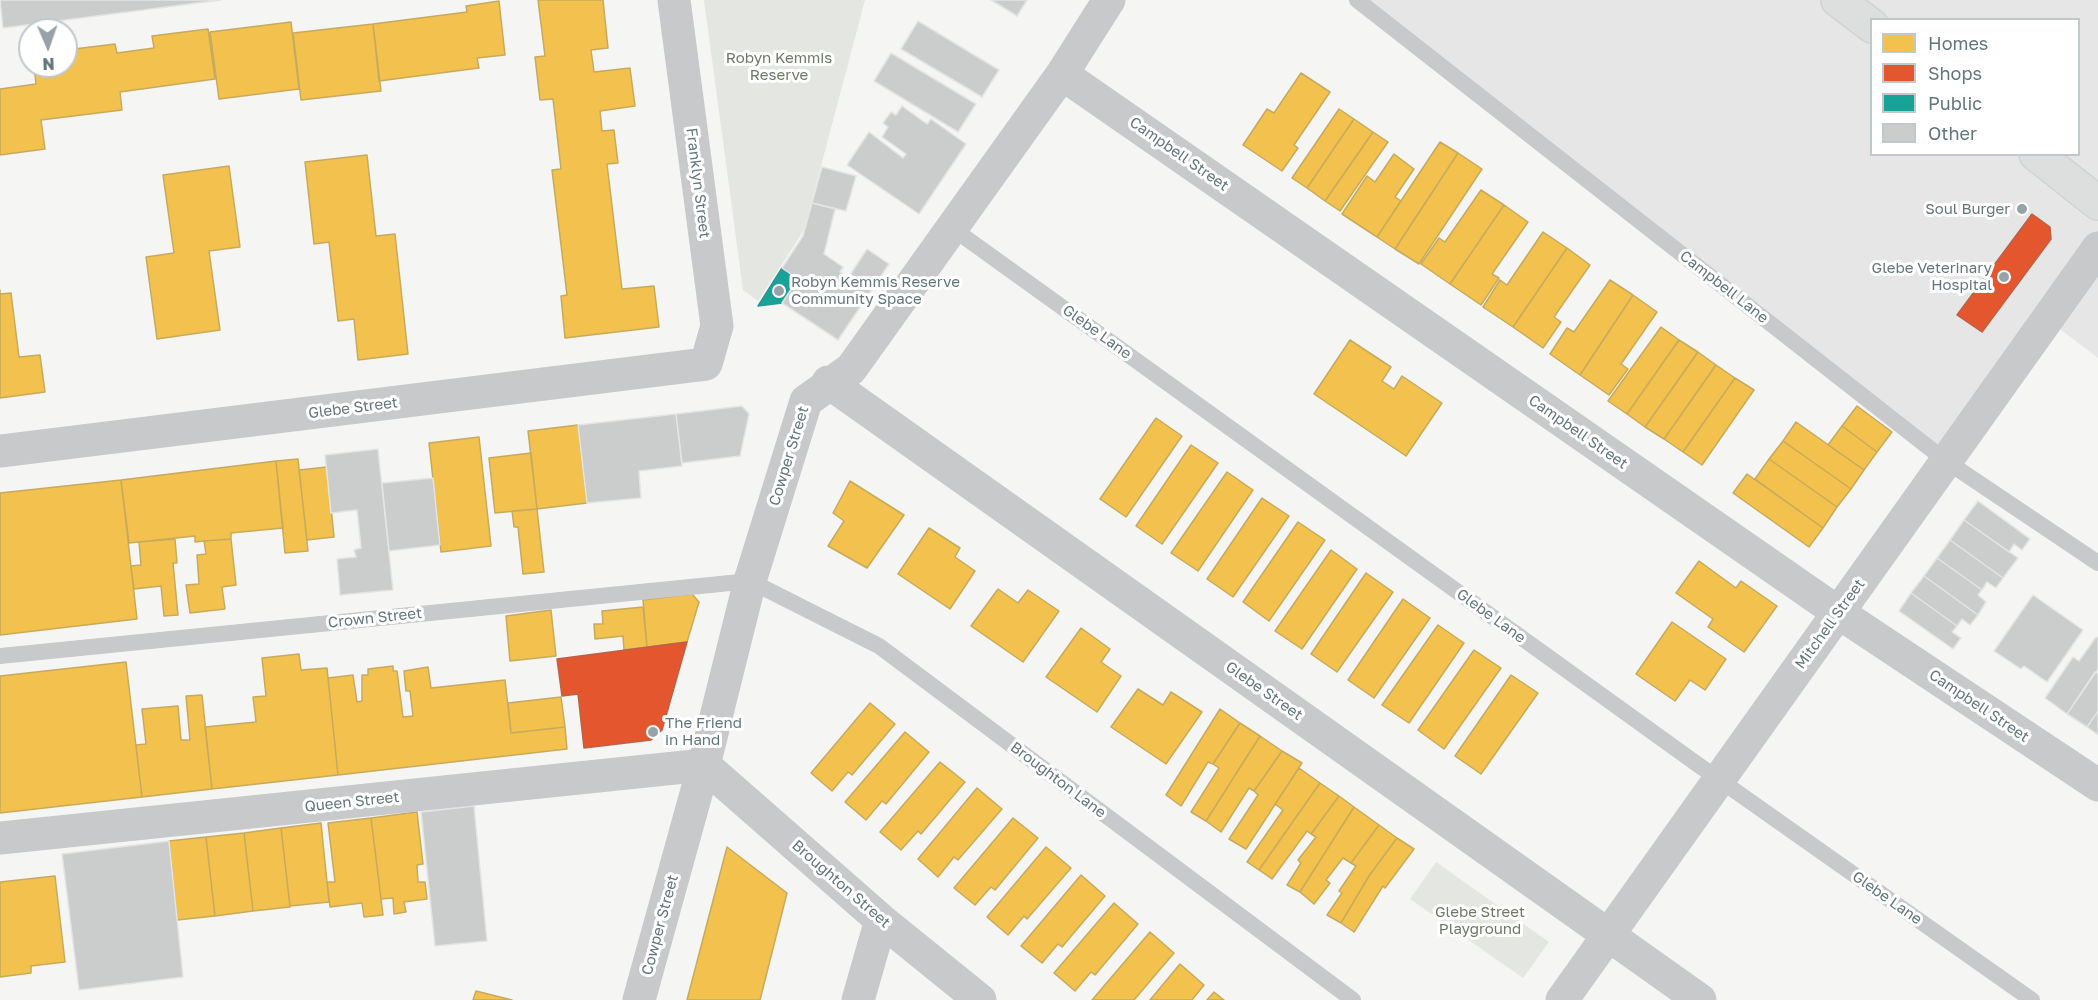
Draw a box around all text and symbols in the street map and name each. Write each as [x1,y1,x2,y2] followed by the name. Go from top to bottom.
[18,18,78,78] north arrow
[1870,18,2080,156] legend
[1928,32,1988,54] text: Homes
[726,49,832,84] park label: Robyn Kemmis Reserve
[42,54,55,74] text: N
[1928,62,1982,84] text: Shops
[1928,92,1982,114] text: Public
[1126,113,1232,195] street label: Campbell Street
[1928,122,1977,144] text: Other
[682,127,714,239] street label: Franklyn Street
[1925,200,2010,218] place label: Soul Burger
[2015,202,2029,216] marker: Soul Burger
[1676,247,1772,327] street label: Campbell Lane
[1872,259,1992,294] place label: Glebe Veterinary Hospital
[1997,270,2011,284] marker: Glebe Veterinary Hospital
[791,273,960,308] place label: Robyn Kemmis Reserve Community Space
[772,284,786,298] marker: Robyn Kemmis Reserve Community Space
[1059,301,1135,363] street label: Glebe Lane
[1525,391,1631,473] street label: Campbell Street
[307,394,399,422] street label: Glebe Street
[765,404,813,508] street label: Cowper Street
[1791,576,1869,672] street label: Mitchell Street
[1453,585,1529,647] street label: Glebe Lane
[327,604,423,632] street label: Crown Street
[1222,658,1306,724] street label: Glebe Street
[1926,666,2032,746] street label: Campbell Street
[665,714,742,749] place label: The Friend in Hand
[646,725,660,739] marker: The Friend in Hand
[1007,738,1109,822] street label: Broughton Lane
[304,788,400,816] street label: Queen Street
[788,836,894,932] street label: Broughton Street
[1849,867,1925,929] street label: Glebe Lane
[638,873,682,977] street label: Cowper Street
[1435,903,1525,938] park label: Glebe Street Playground

